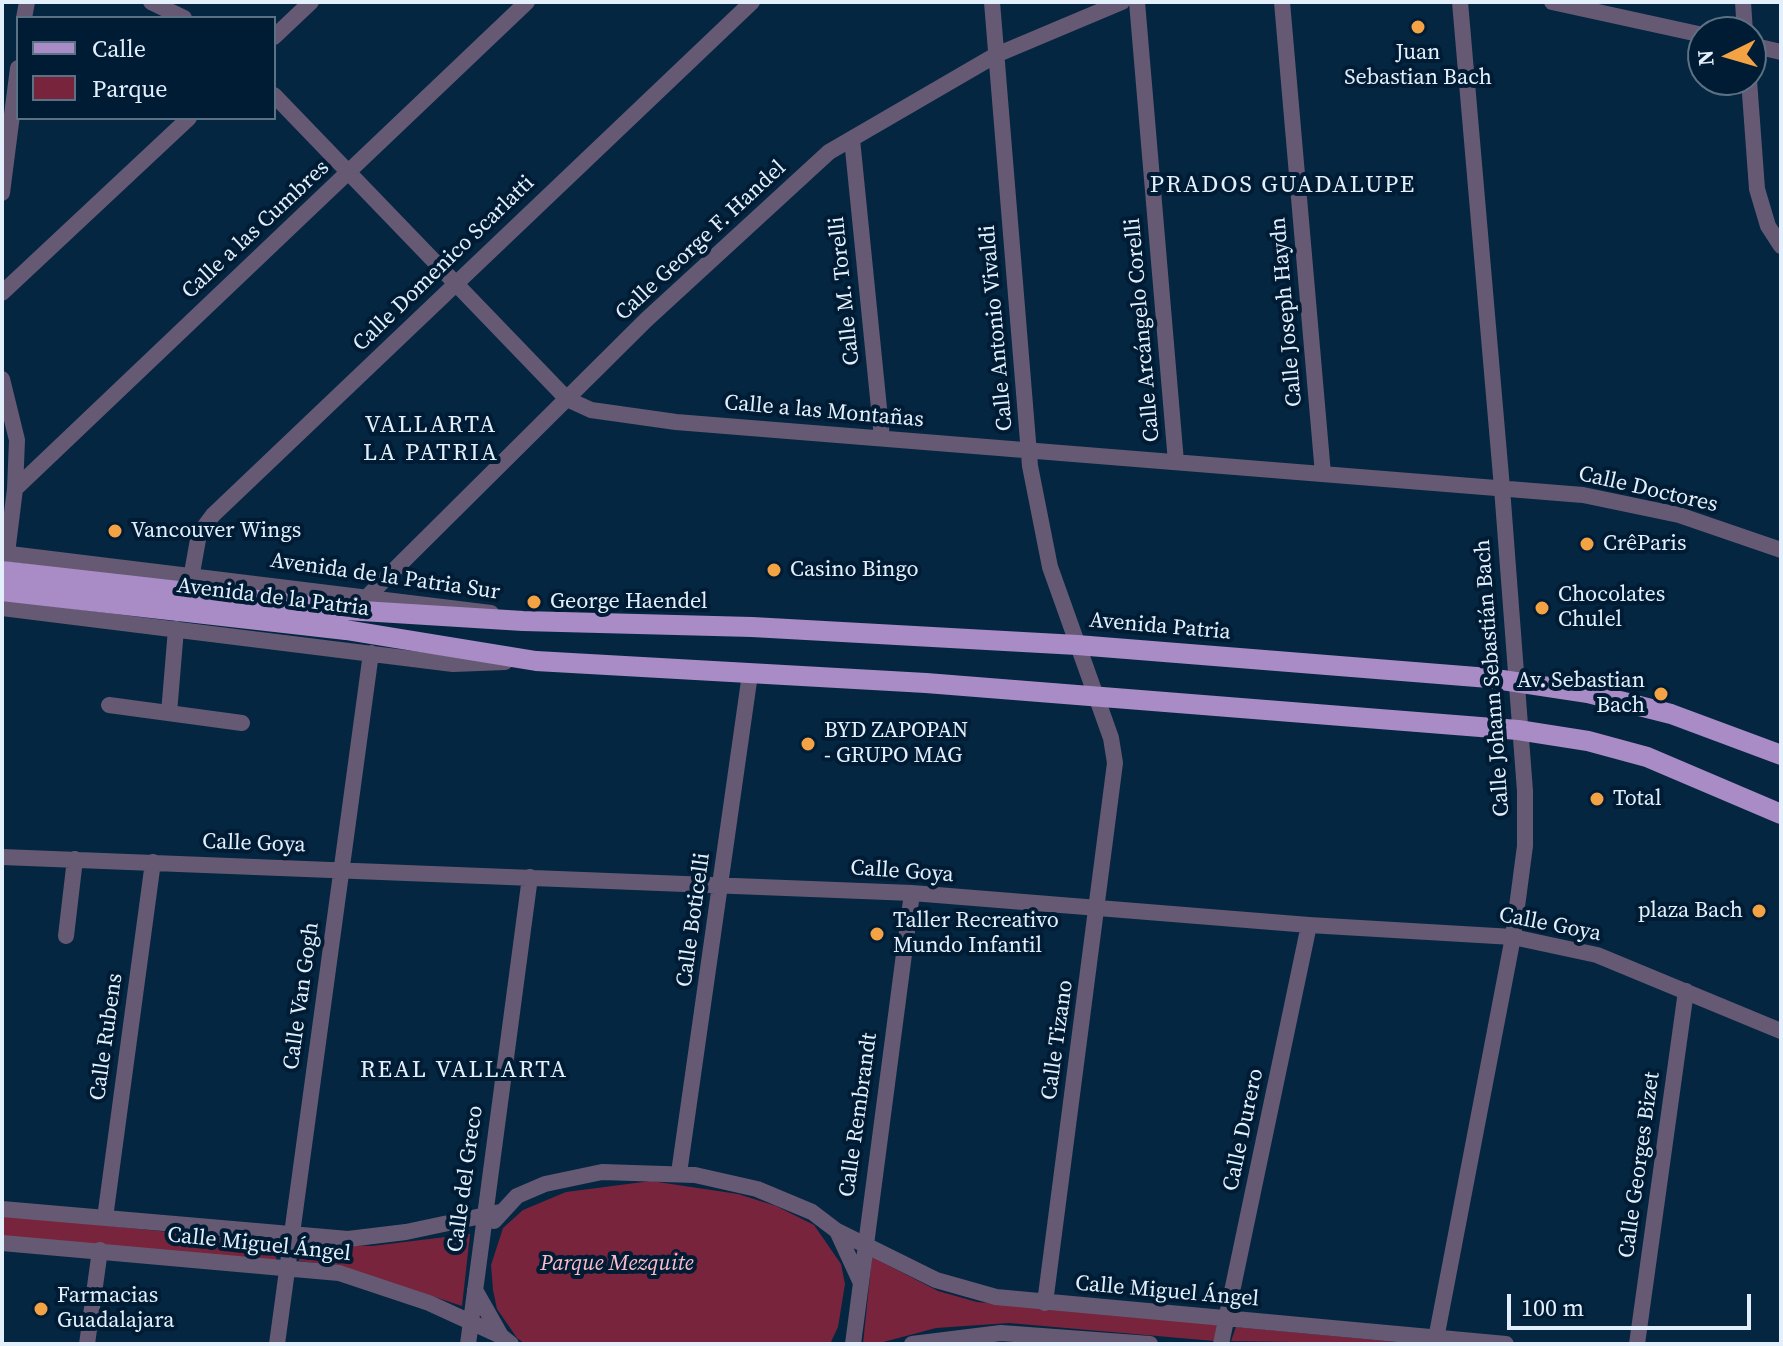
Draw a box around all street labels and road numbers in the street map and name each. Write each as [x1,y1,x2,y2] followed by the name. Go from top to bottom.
[177,155,335,305] street label: Calle a las Cumbres
[610,155,792,327] street label: Calle George F. Handel
[348,171,540,357] street label: Calle Domenico Scarlatti
[824,215,866,367] street label: Calle M. Torelli
[1266,216,1308,408] street label: Calle Joseph Haydn
[1120,217,1166,443] street label: Calle Arcángelo Corelli
[975,224,1019,432] street label: Calle Antonio Vivaldi
[723,390,925,434] street label: Calle a las Montañas
[1576,461,1720,519] street label: Calle Doctores
[1470,538,1516,818] street label: Calle Johann Sebastián Bach
[268,548,502,606] street label: Avenida de la Patria Sur
[175,573,371,623] street label: Avenida de la Patria
[1088,608,1232,646] street label: Avenida Patria
[202,829,306,859] street label: Calle Goya
[672,851,716,989] street label: Calle Boticelli
[849,855,955,889] street label: Calle Goya
[1497,902,1603,948] street label: Calle Goya
[279,921,325,1071] street label: Calle Van Gogh
[85,972,129,1102] street label: Calle Rubens
[1037,978,1079,1102] street label: Calle Tizano
[834,1031,884,1199] street label: Calle Rembrandt
[1218,1066,1270,1194] street label: Calle Durero
[1614,1070,1666,1260] street label: Calle Georges Bizet
[443,1104,489,1254] street label: Calle del Greco
[166,1222,352,1268] street label: Calle Miguel Ángel
[1074,1271,1260,1313] street label: Calle Miguel Ángel

